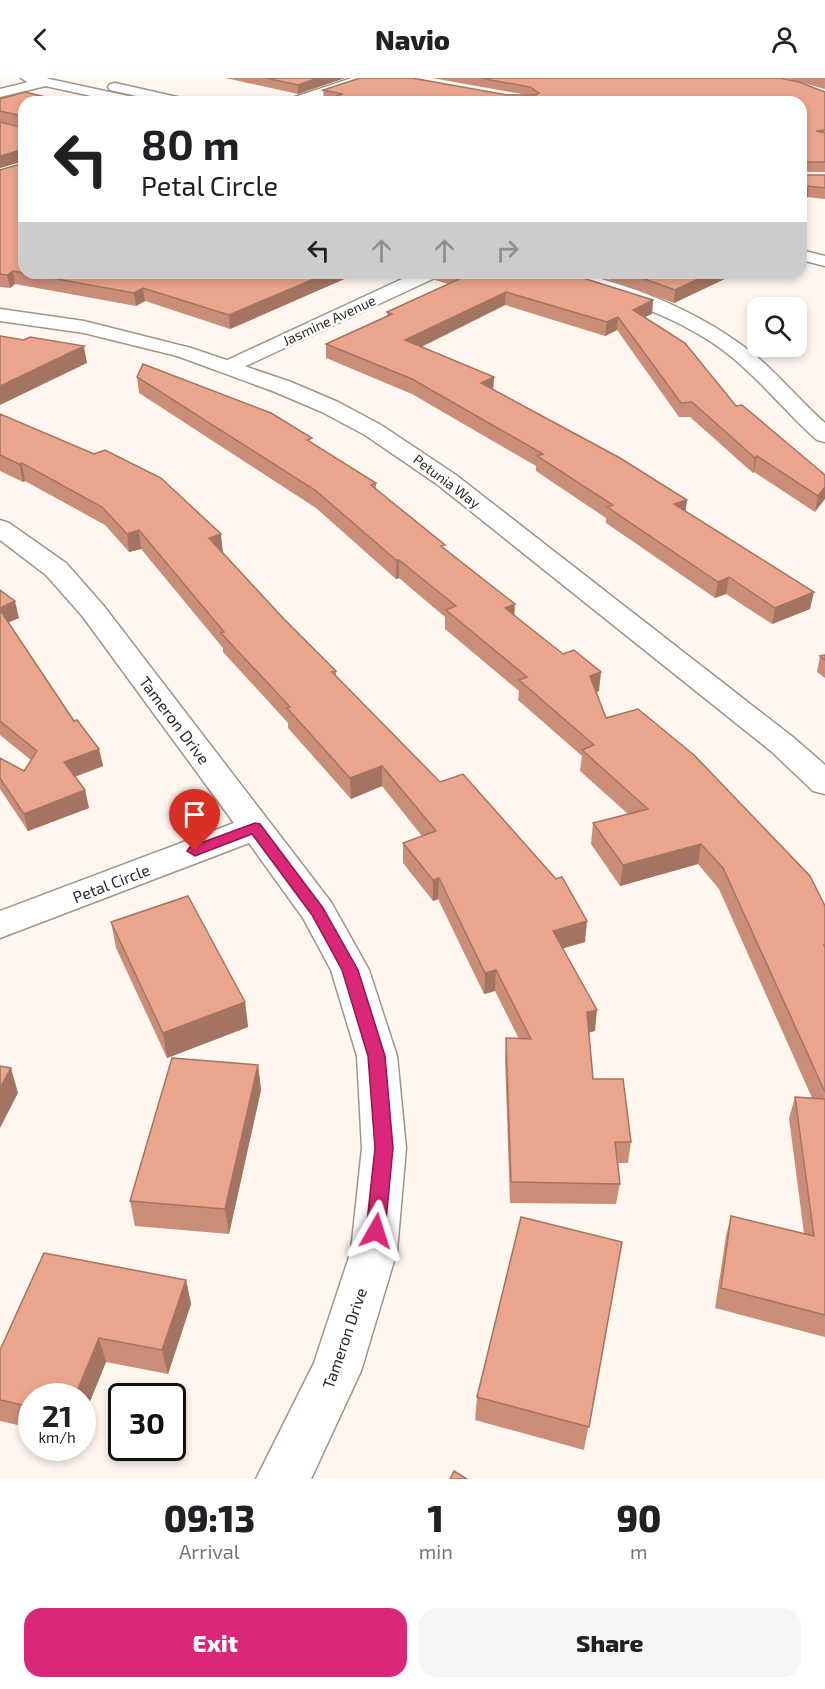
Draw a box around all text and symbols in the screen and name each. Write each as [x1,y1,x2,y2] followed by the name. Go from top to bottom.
[24,23,57,56] icon: back
[375,23,450,55] text: Navio
[768,23,801,56] icon: person
[141,118,240,168] text: 80 m
[42,120,120,198] icon: left
[141,169,278,201] text: Petal Circle
[302,234,335,267] icon: left
[365,234,398,267] icon: ahead
[428,234,461,267] icon: ahead
[491,234,524,267] icon: right
[280,291,378,349] street label: Jasmine Avenue
[747,297,807,357] map controls
[747,297,807,357] button: search
[410,450,484,512] street label: Petunia Way
[136,672,214,768] street label: Tameron Drive
[169,789,220,851] pin
[178,798,211,831] icon: arrive
[70,860,152,906] street label: Petal Circle
[344,1199,408,1263] position arrow
[318,1285,370,1391] street label: Tameron Drive
[108,1383,186,1461] speed limit sign: 30
[42,1397,72,1433] text: 21
[38,1428,76,1446] text: km/h
[164,1496,255,1539] text: 09:13
[428,1496,444,1539] text: 1
[616,1496,661,1539] text: 90
[179,1539,240,1563] text: Arrival
[419,1539,453,1563] text: min
[630,1539,648,1563] text: m
[24,1608,407,1677] button: Exit
[419,1608,801,1677] button: Share

